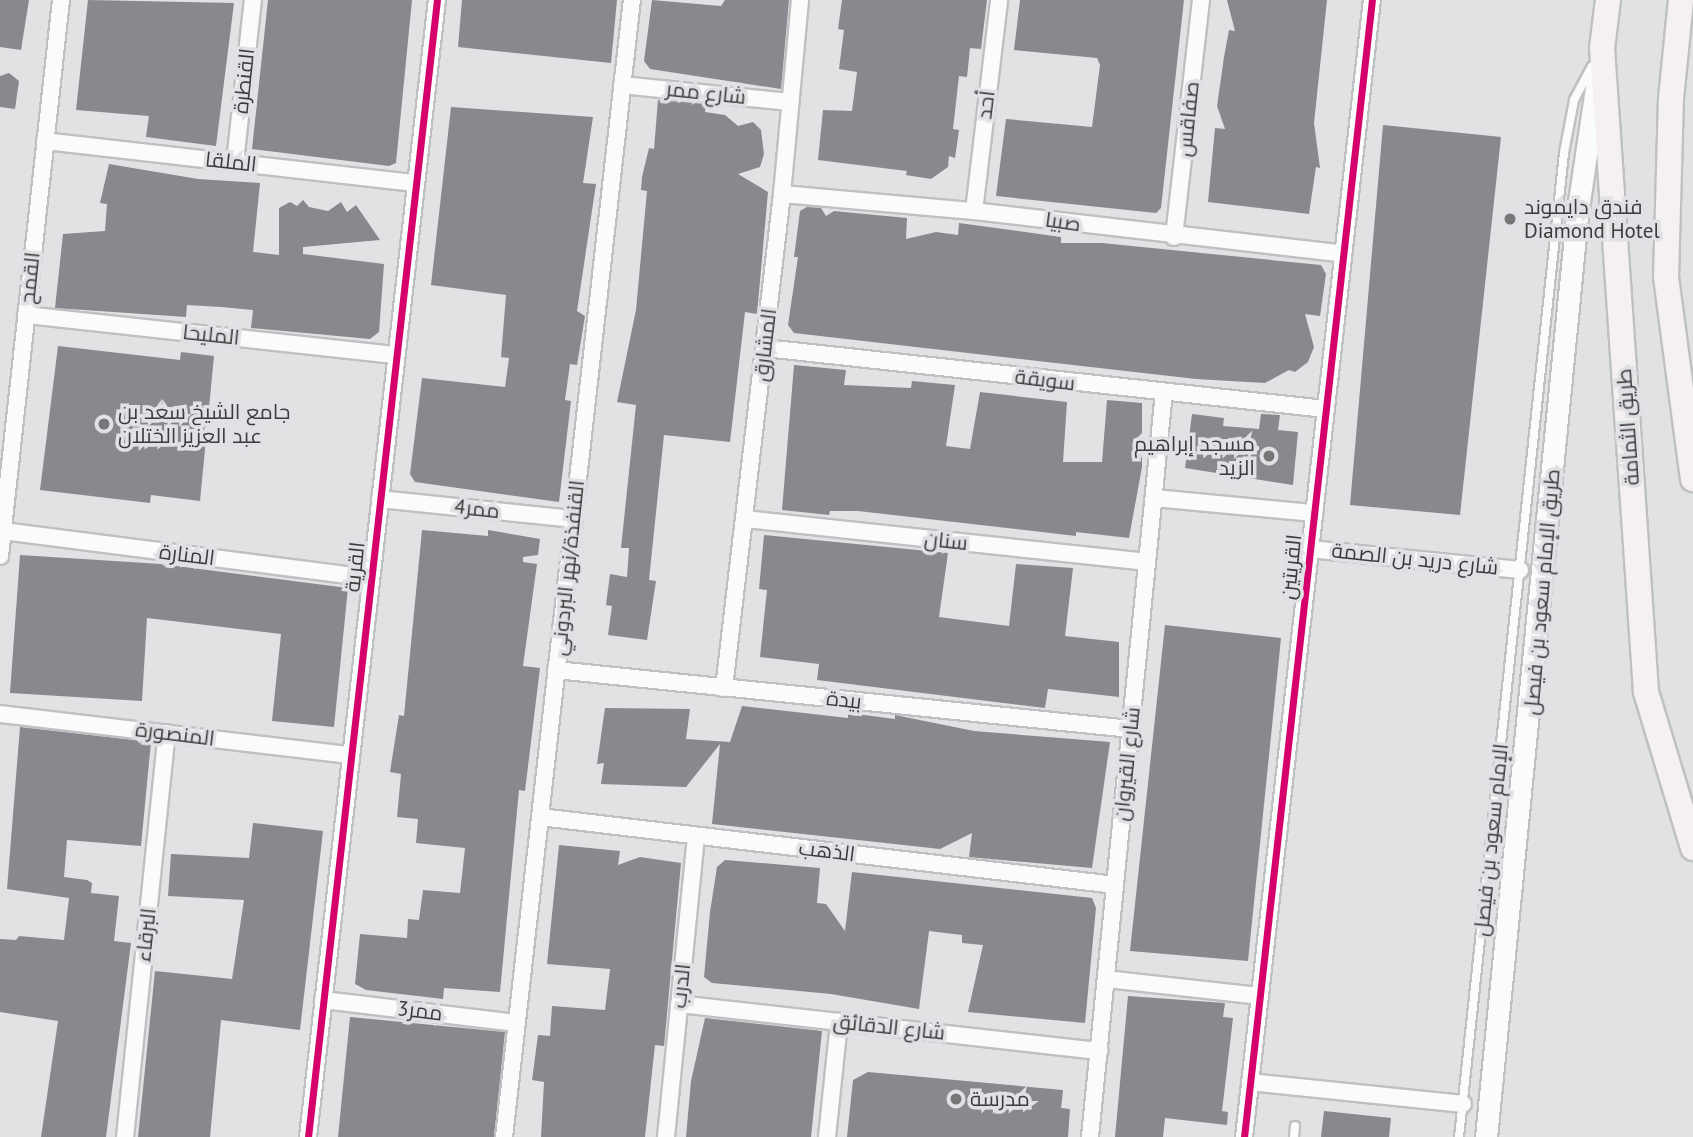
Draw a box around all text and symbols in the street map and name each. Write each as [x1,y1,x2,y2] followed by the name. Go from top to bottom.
[228,47,260,115] street label: القنطرة
[665,76,747,110] street label: شارع ممر
[1172,80,1204,158] street label: صفاقس
[972,89,1000,121] street label: أحد
[204,147,258,177] street label: الملقا
[1524,194,1660,244] place label: فندق دايموند Diamond Hotel
[1044,207,1082,237] street label: صبيا
[1502,211,1518,227] marker: فندق دايموند Diamond Hotel
[15,251,45,305] street label: القمح
[748,307,782,383] street label: المشارق
[181,319,241,351] street label: المليحا
[1013,364,1077,396] street label: سويقة
[1611,368,1645,486] street label: طريق الثمامة
[118,399,290,449] place label: جامع الشيخ سعد بن عبد العزيز الختلان
[96,416,112,432] marker: جامع الشيخ سعد بن عبد العزيز الختلان
[1134,431,1255,481] place label: مسجد إبراهيم الزيد
[1261,448,1277,464] marker: مسجد إبراهيم الزيد
[1519,468,1565,716] street label: طريق الإمام سعود بن فيصل
[546,479,590,657] street label: القنفذة/نهر البردوني
[453,494,501,524] street label: ممر4
[923,526,969,556] street label: سنان
[1275,533,1307,601] street label: القريتين
[1330,538,1500,580] street label: شارع دريد بن الصمة
[158,539,216,571] street label: المنارة
[340,541,370,593] street label: القرية
[825,686,863,714] street label: بيدة
[1108,706,1146,822] street label: شارع القيروان
[134,717,216,751] street label: المنصورة
[1468,742,1514,938] street label: الإمام سعود بن فيصل
[797,835,857,867] street label: الذهب
[131,907,161,963] street label: البرقاء
[666,962,696,1010] street label: الدرب
[396,996,444,1026] street label: ممر3
[832,1009,946,1045] street label: شارع الدقائق
[970,1086,1030,1112] place label: مدرسة
[948,1091,964,1107] marker: مدرسة

